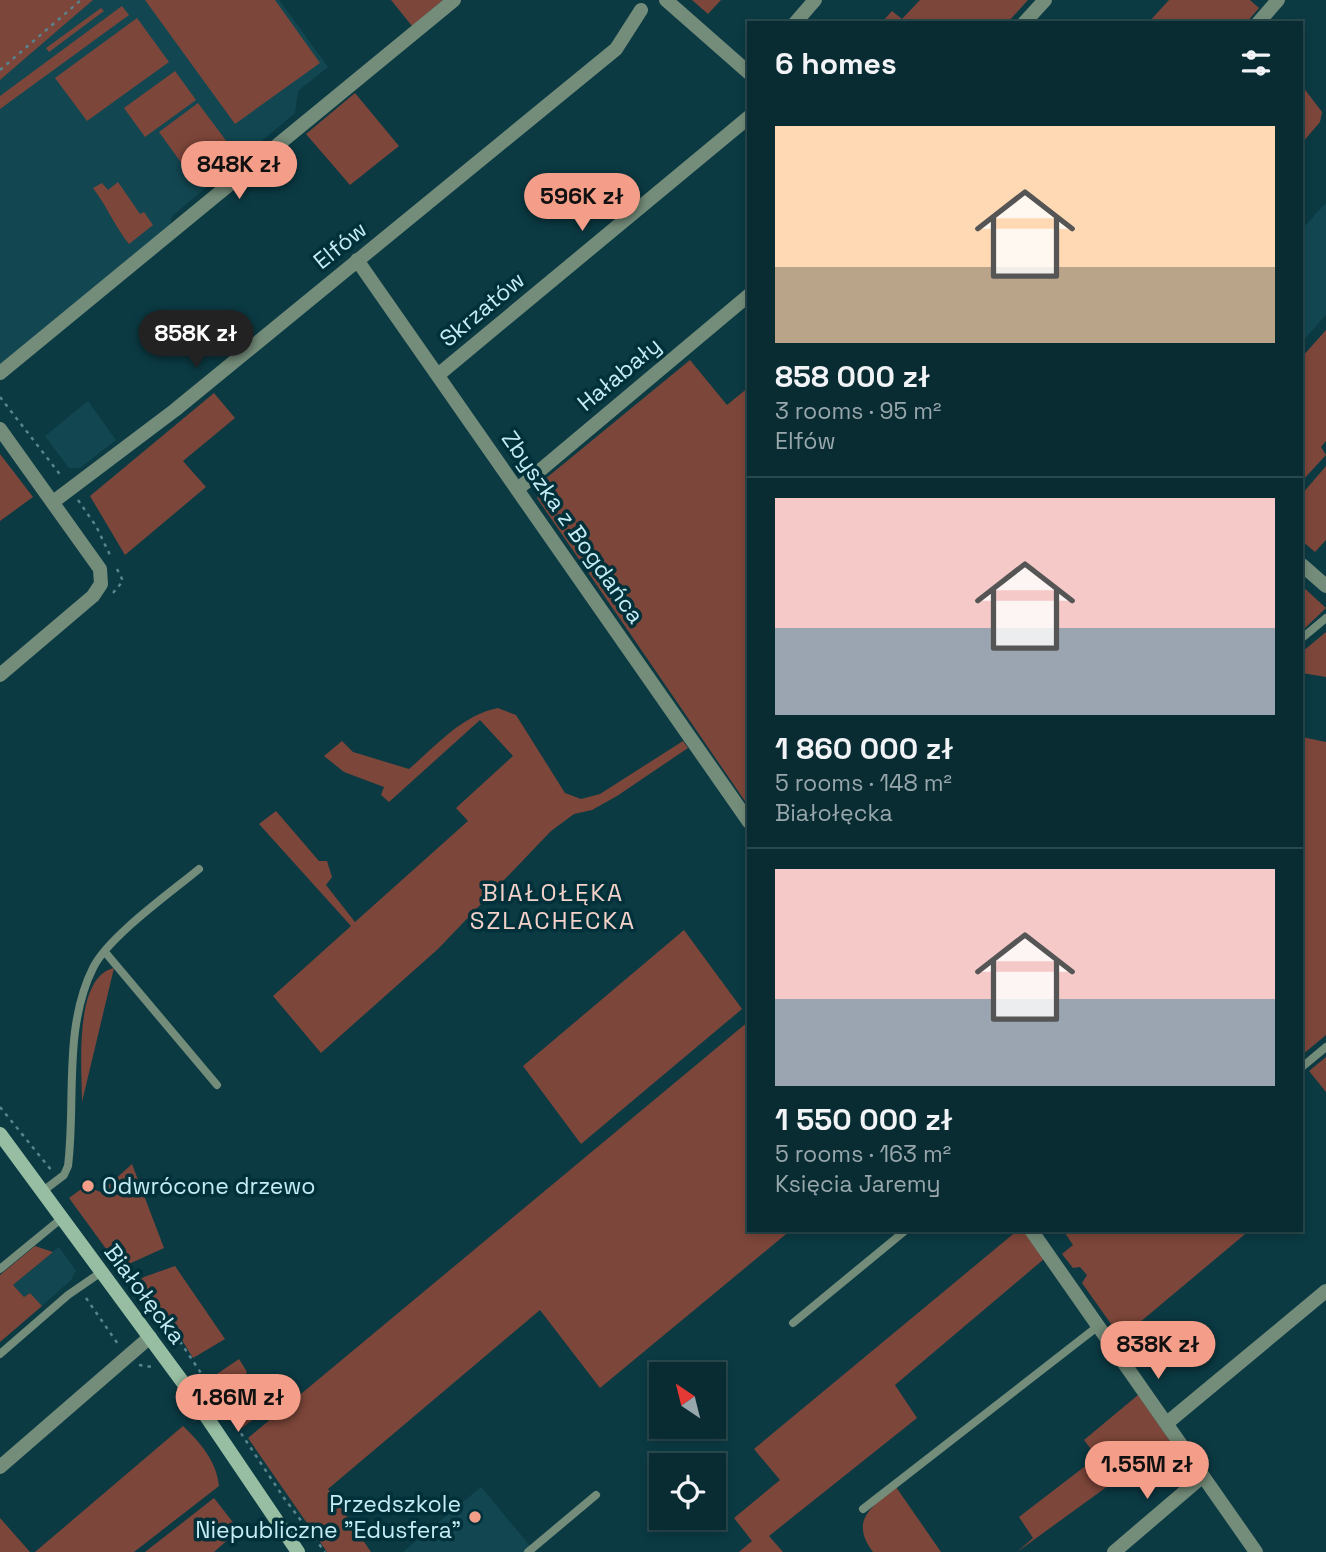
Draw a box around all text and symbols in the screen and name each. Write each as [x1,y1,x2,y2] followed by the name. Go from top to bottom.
[775,44,897,83] text: 6 homes
[1237,44,1275,82] icon: filters
[174,142,304,201] pin: 848K zł
[197,149,281,179] text: 848K zł
[962,171,1088,297] icon: home
[517,174,647,233] pin: 596K zł
[540,181,624,211] text: 596K zł
[307,214,373,276] street label: Elfów
[433,265,531,353] street label: Skrzatów
[131,310,261,370] pin: 858K zł
[155,318,237,348] text: 858K zł
[571,330,667,418] street label: Hałabały
[775,357,930,396] text: 858 000 zł
[775,396,941,426] text: 3 rooms · 95 m²
[495,425,651,629] street label: Zbyszka z Bogdańca
[775,426,836,456] text: Elfów
[962,543,1088,669] icon: home
[775,729,954,768] text: 1 860 000 zł
[775,768,952,798] text: 5 rooms · 148 m²
[775,798,893,828] text: Białołęcka
[470,877,636,936] district label: BIAŁOŁĘKA SZLACHECKA
[962,914,1088,1040] icon: home
[775,1100,953,1139] text: 1 550 000 zł
[775,1139,951,1169] text: 5 rooms · 163 m²
[775,1169,941,1199] text: Księcia Jaremy
[102,1171,316,1201] place label: Odwrócone drzewo
[80,1178,96,1194] marker: Odwrócone drzewo
[98,1238,192,1350] street label: Białołęcka
[1093,1322,1223,1381] pin: 838K zł
[1116,1329,1200,1359] text: 838K zł
[649,1362,726,1438] north arrow
[649,1362,726,1530] map controls
[166,1374,310,1434] pin: 1.86M zł
[192,1382,284,1412] text: 1.86M zł
[1075,1442,1219,1501] pin: 1.55M zł
[1101,1449,1193,1479] text: 1.55M zł
[649,1453,726,1530] button: locate
[195,1489,461,1545] place label: Przedszkole Niepubliczne "Edusfera"
[467,1509,483,1525] marker: Przedszkole Niepubliczne "Edusfera"

